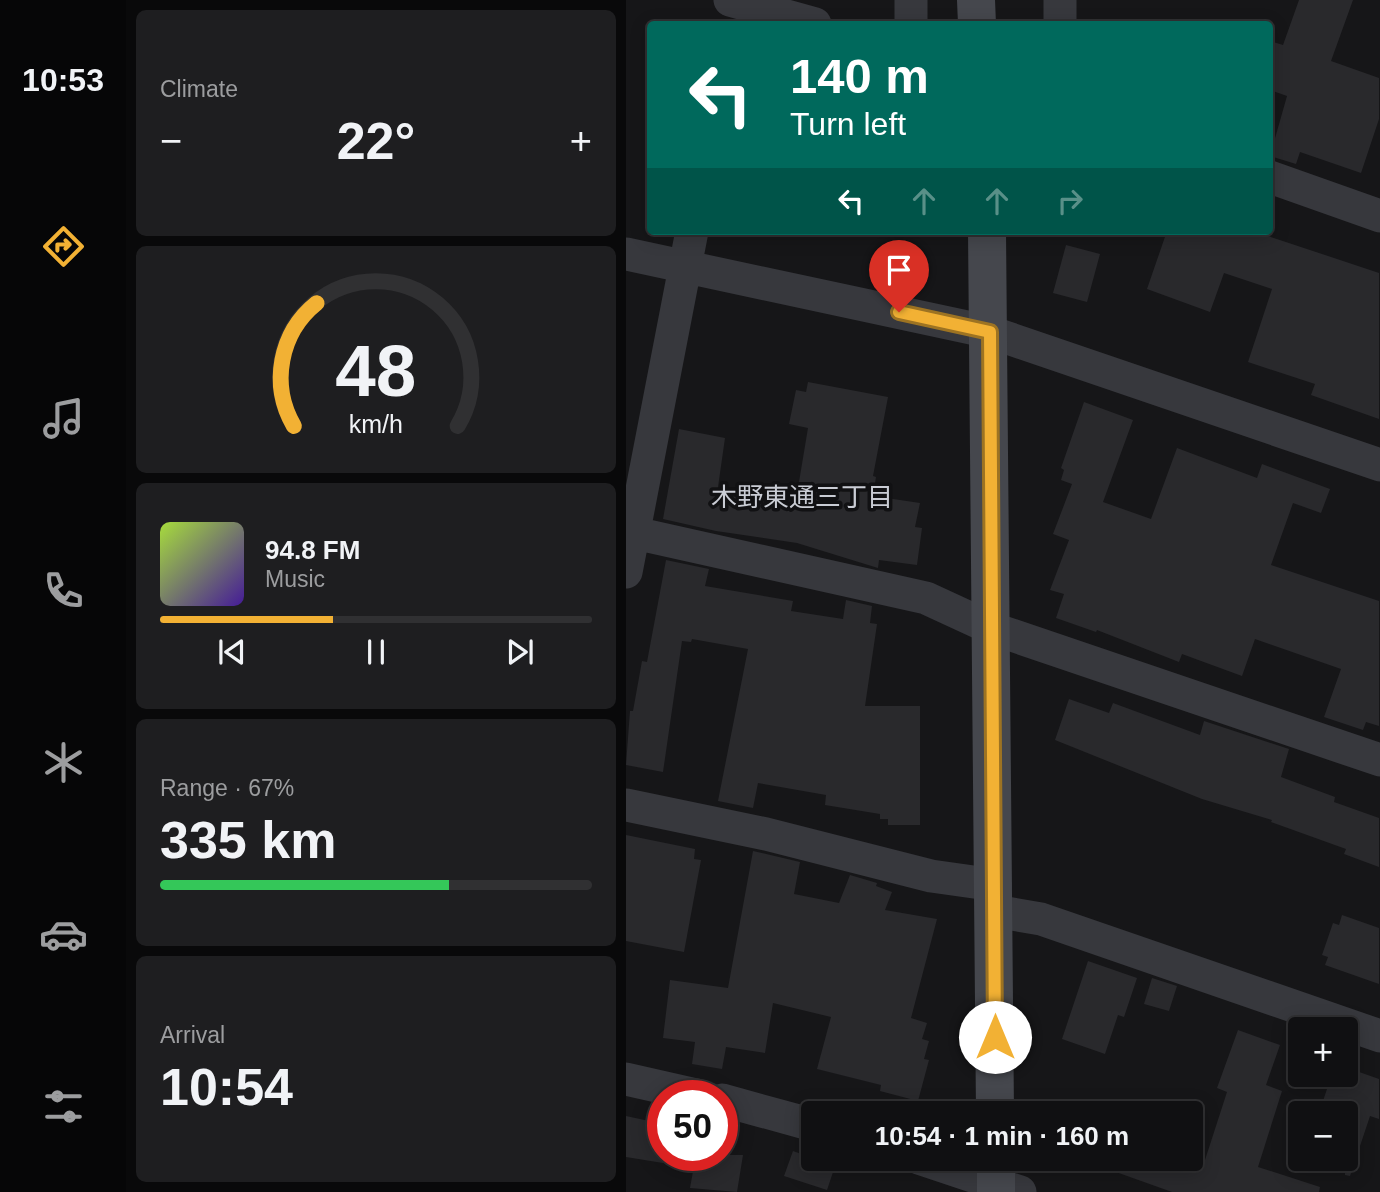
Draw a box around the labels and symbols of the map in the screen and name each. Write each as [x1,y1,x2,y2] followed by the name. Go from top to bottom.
[869,240,929,312] pin
[711,482,893,512] district label: 木野東通三丁目
[958,1000,1032,1074] position arrow
[647,1080,738,1171] speed limit sign: 50

